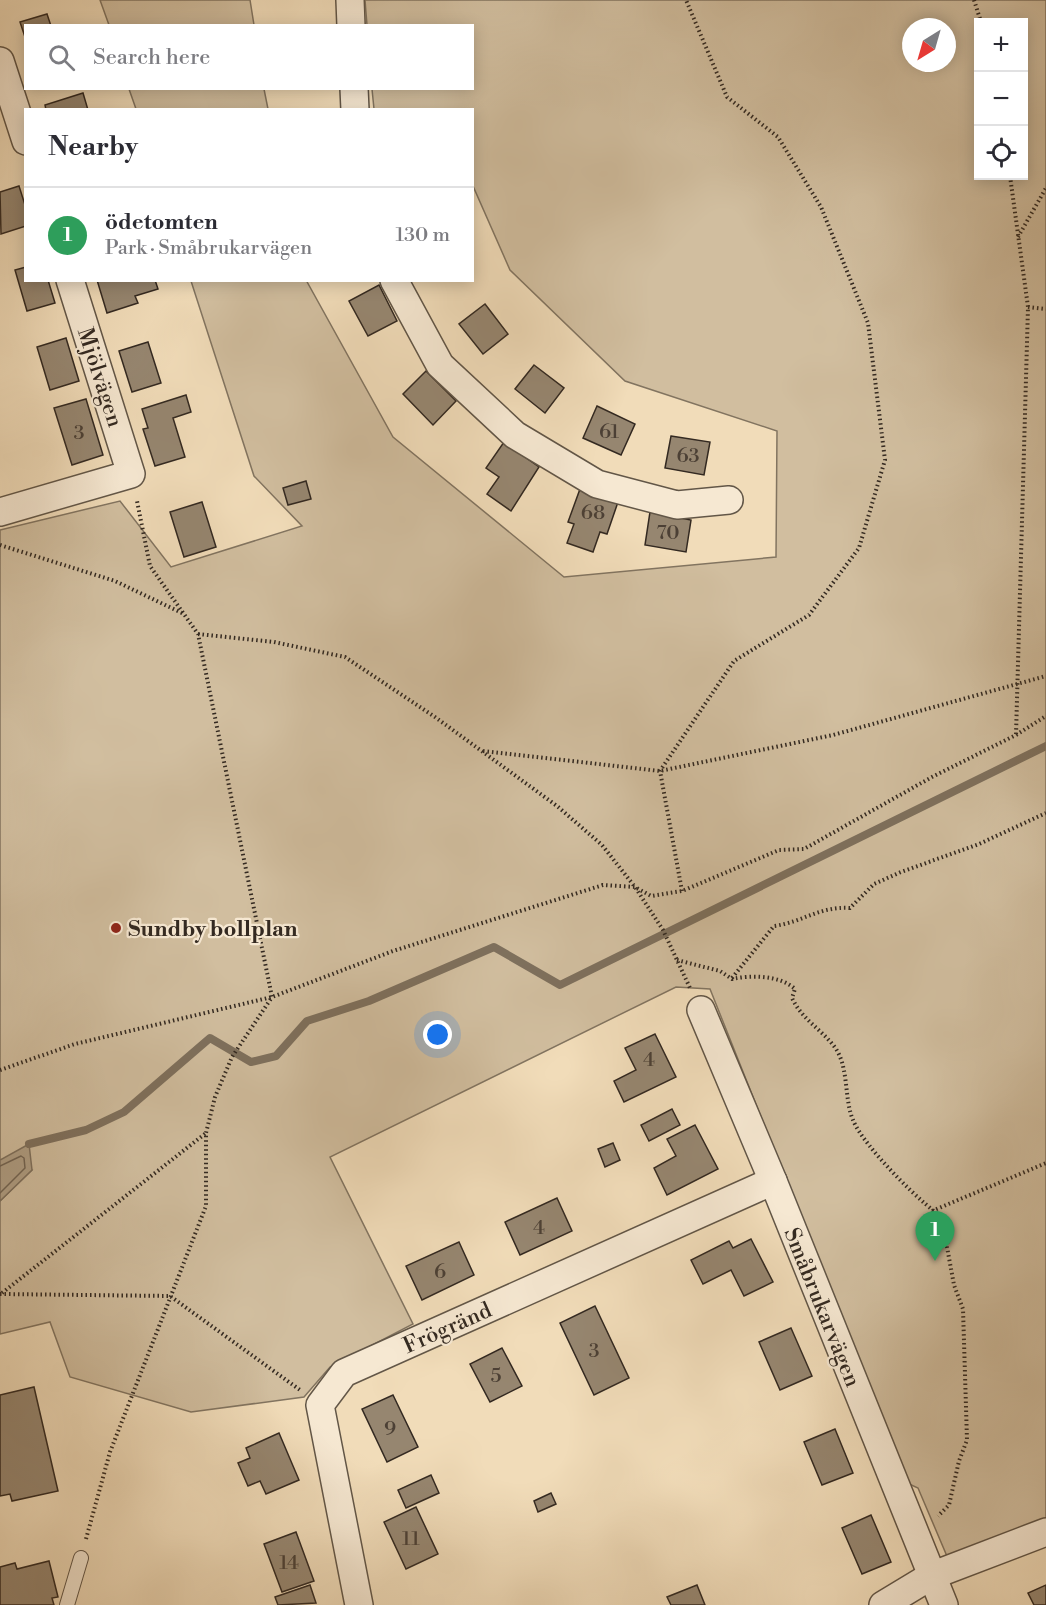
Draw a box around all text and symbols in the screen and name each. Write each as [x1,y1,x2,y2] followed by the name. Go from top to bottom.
[902,18,956,72] north arrow
[974,18,1028,180] map controls
[974,18,1028,72] button: +
[24,24,474,90] search box
[45,41,78,74] icon: search
[93,44,210,71] text: Search here
[974,72,1028,126] button: −
[974,126,1028,180] button: locate
[48,131,138,163] text: Nearby
[105,209,218,236] text: ödetomten
[63,223,72,248] text: 1
[395,223,450,248] text: 130 m
[105,236,312,261] text: Park · Småbrukarvägen
[71,324,128,431] street label: Mjölvägen
[599,420,619,445] house number: 61
[73,421,85,446] house number: 3
[676,444,700,469] house number: 63
[581,501,605,526] house number: 68
[657,521,679,546] house number: 70
[128,916,298,943] place label: Sundby bollplan
[109,921,123,935] marker: Sundby bollplan
[423,1020,452,1049] your location
[643,1048,655,1073] house number: 4
[916,1212,954,1261] pin: 1
[533,1216,545,1241] house number: 4
[777,1224,866,1391] street label: Småbrukarvägen
[434,1260,446,1285] house number: 6
[399,1297,496,1360] street label: Frögränd
[588,1339,600,1364] house number: 3
[490,1364,502,1389] house number: 5
[384,1417,396,1442] house number: 9
[402,1527,420,1552] house number: 11
[279,1551,299,1576] house number: 14

